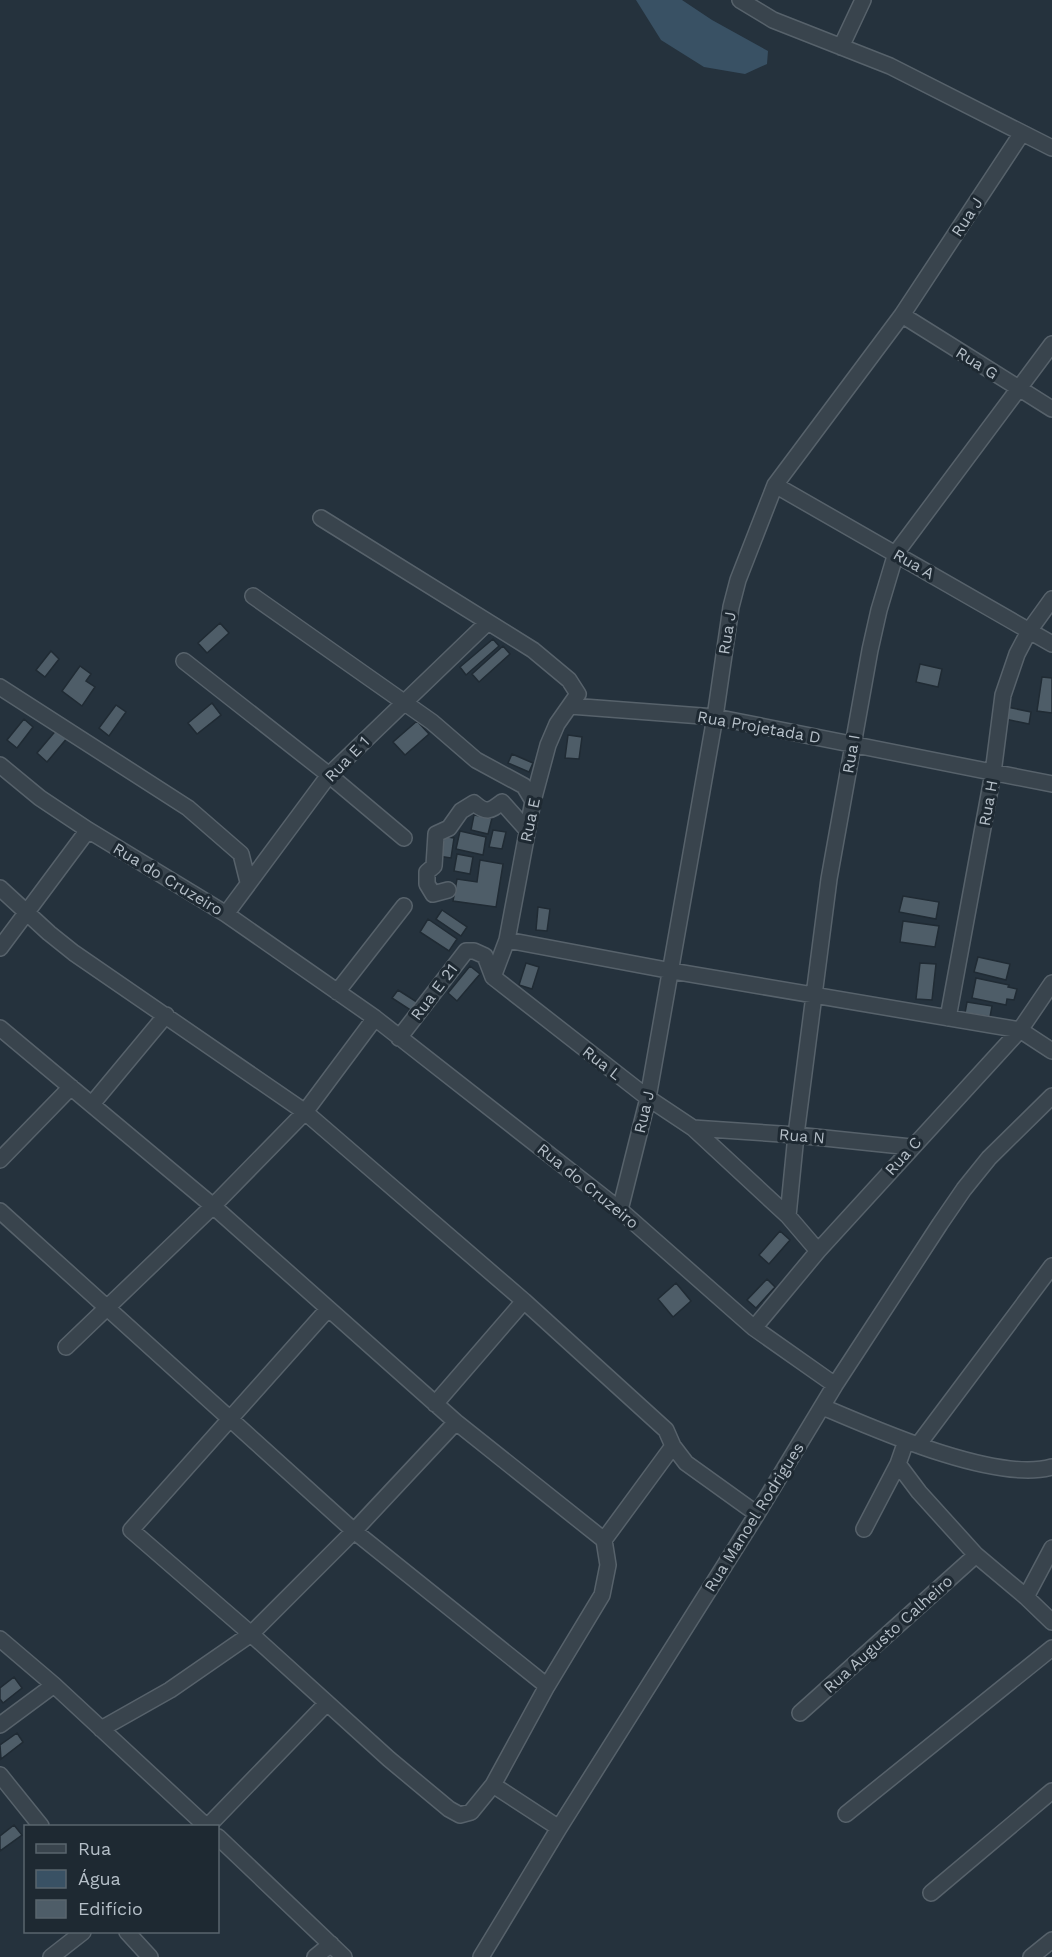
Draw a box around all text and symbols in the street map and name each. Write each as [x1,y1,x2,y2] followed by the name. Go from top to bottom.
[947,194,987,240] street label: Rua J
[952,343,1002,383] street label: Rua G
[890,545,938,584] street label: Rua A
[714,610,740,656] street label: Rua J
[696,707,822,747] street label: Rua Projetada D
[321,732,373,786] street label: Rua E 1
[838,733,864,775] street label: Rua I
[975,779,1001,827] street label: Rua H
[516,796,544,844] street label: Rua E
[110,839,226,919] street label: Rua do Cruzeiro
[407,960,461,1024] street label: Rua E 21
[579,1042,626,1084] street label: Rua L
[630,1089,658,1135] street label: Rua J
[778,1125,826,1147] street label: Rua N
[881,1133,925,1179] street label: Rua C
[534,1139,642,1233] street label: Rua do Cruzeiro
[700,1439,808,1595] street label: Rua Manoel Rodrigues
[820,1571,956,1697] street label: Rua Augusto Calheiro
[24,1825,219,1933] legend
[78,1838,111,1859] text: Rua
[78,1868,121,1889] text: Água
[78,1898,143,1919] text: Edifício

